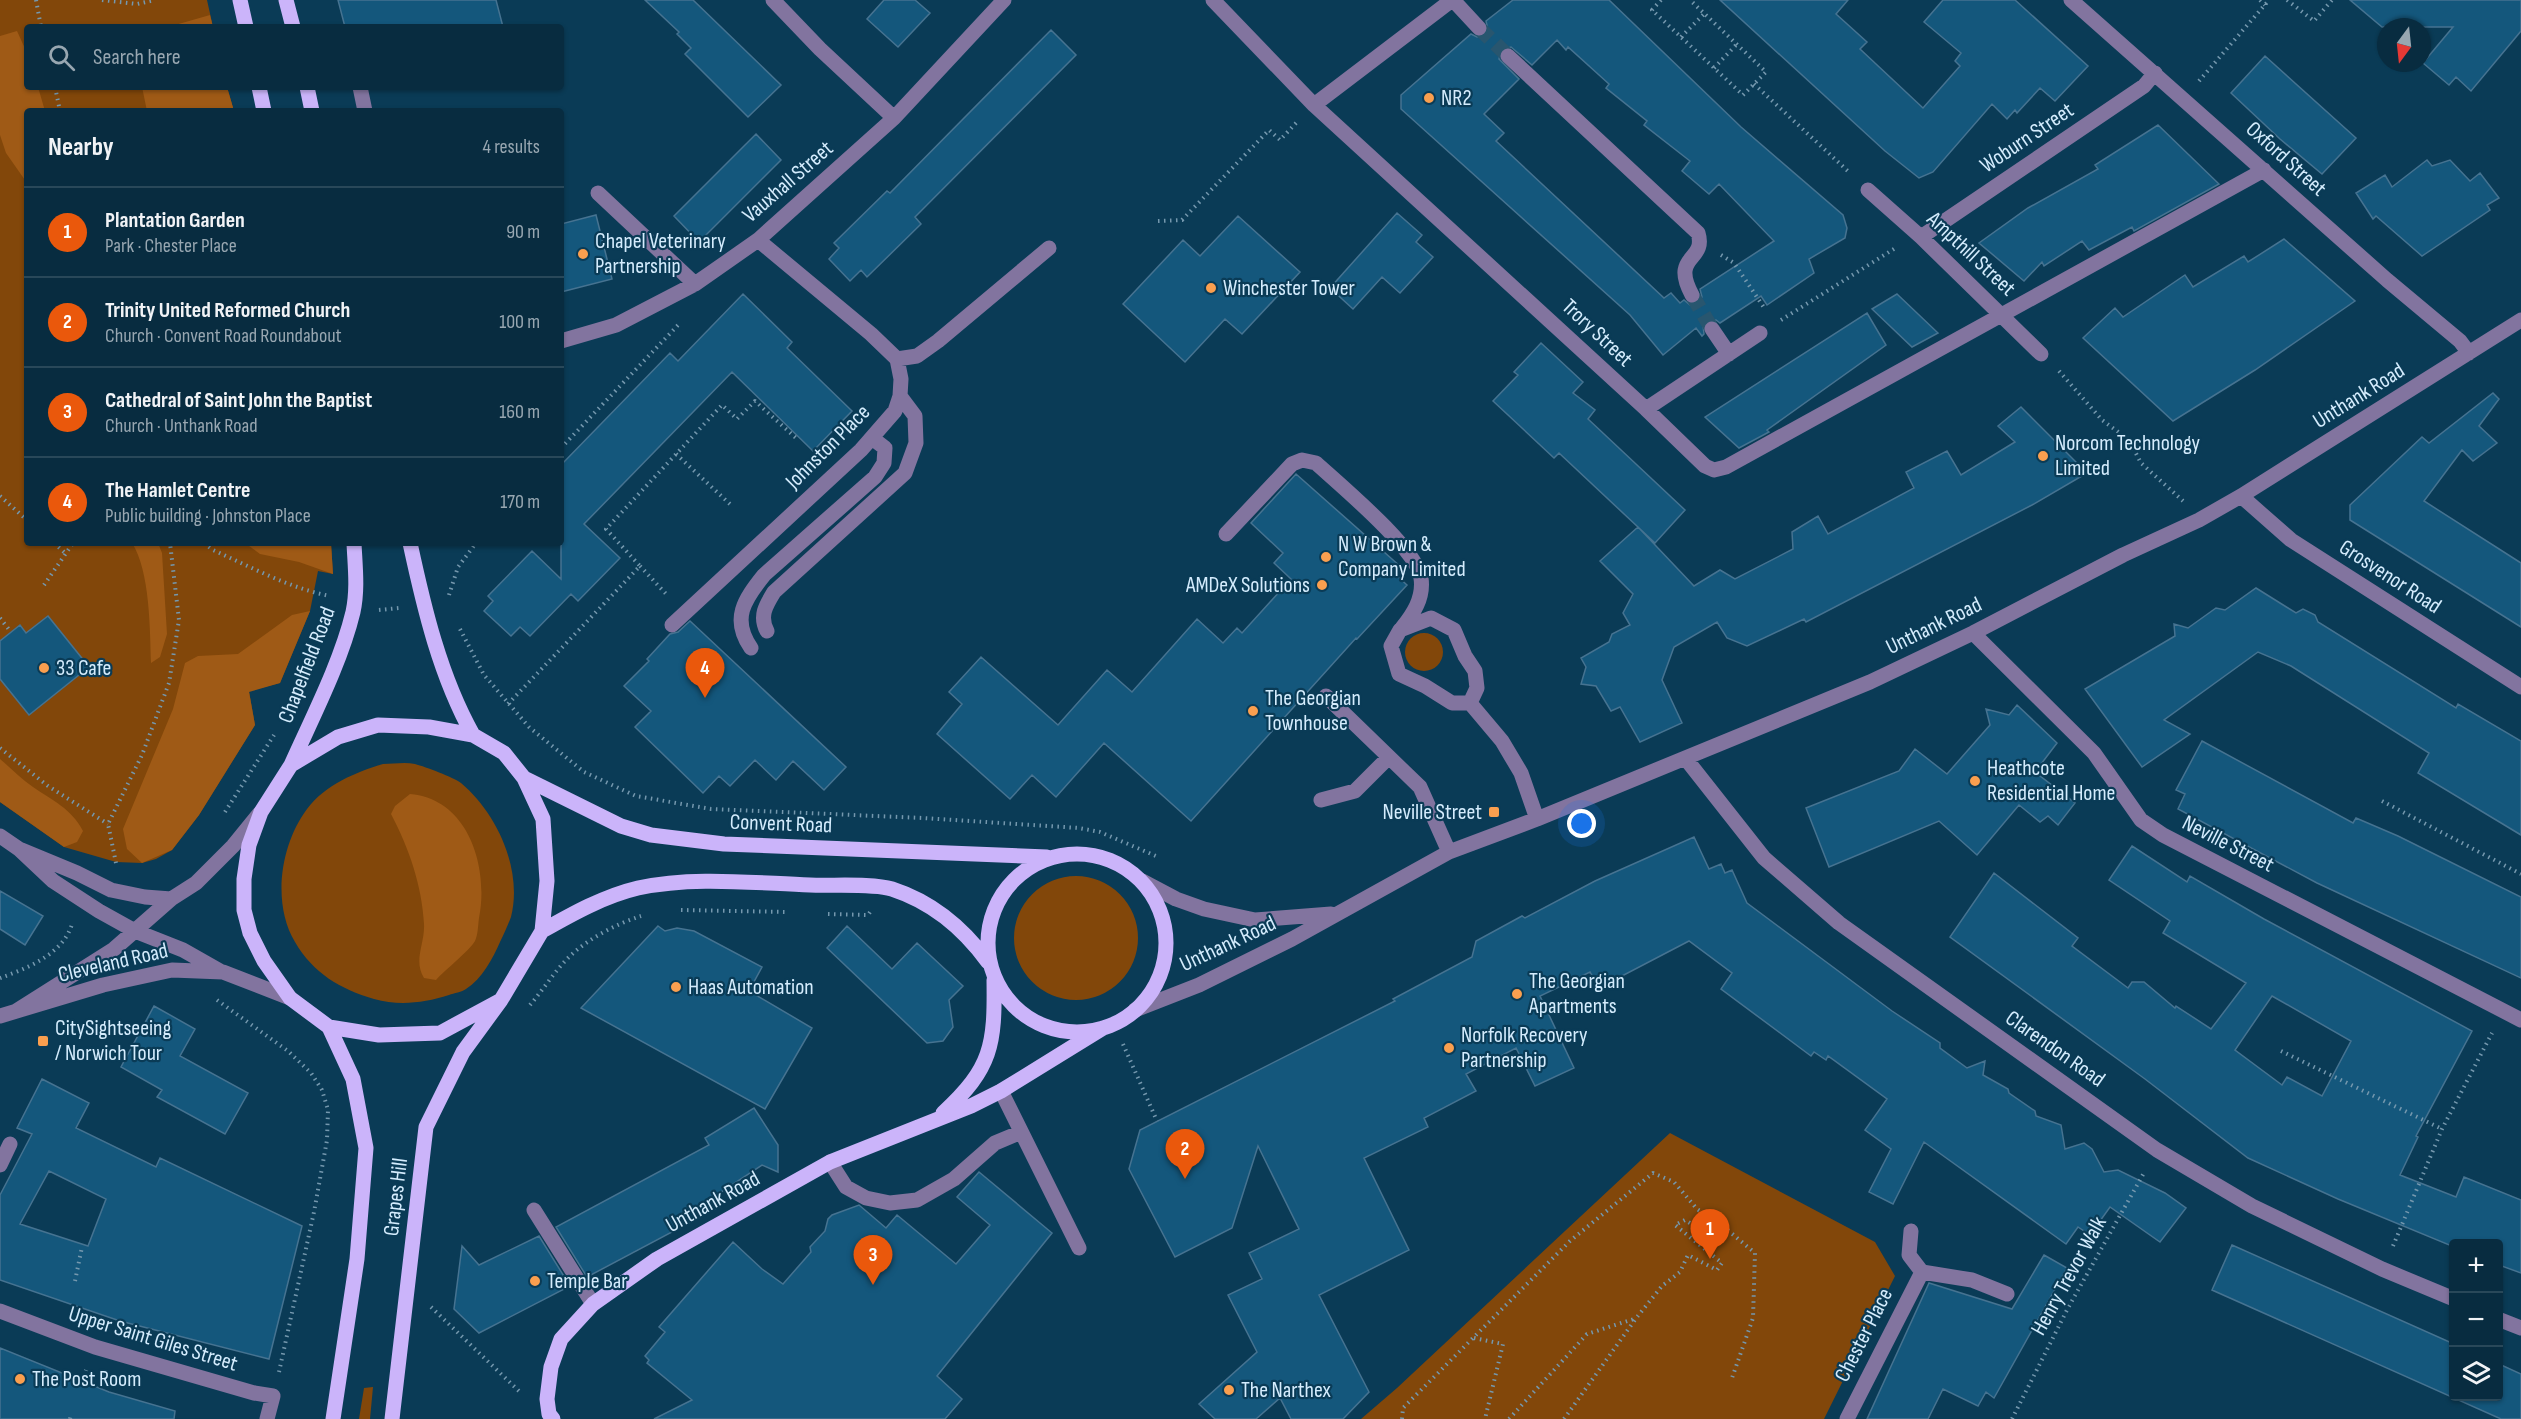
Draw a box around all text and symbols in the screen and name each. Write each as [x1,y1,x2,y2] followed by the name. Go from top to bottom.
[2377,18,2431,72] north arrow
[24,24,564,90] search box
[45,41,78,74] icon: search
[93,44,180,71] text: Search here
[1441,85,1471,112] place label: NR2
[1422,91,1436,105] marker: NR2
[1975,97,2079,179] street label: Woburn Street
[2240,116,2332,202] street label: Oxford Street
[48,132,114,163] text: Nearby
[483,135,540,159] text: 4 results
[737,135,839,229] street label: Vauxhall Street
[1920,205,2021,302] street label: Ampthill Street
[105,207,245,234] text: Plantation Garden
[64,220,71,244] text: 1
[506,220,540,244] text: 90 m
[595,228,726,280] place label: Chapel Veterinary Partnership
[105,234,237,258] text: Park · Chester Place
[576,247,590,261] marker: Chapel Veterinary Partnership
[1223,275,1355,302] place label: Winchester Tower
[1204,281,1218,295] marker: Winchester Tower
[1556,293,1638,373] street label: Trory Street
[105,297,350,324] text: Trinity United Reformed Church
[63,310,72,334] text: 2
[499,310,540,334] text: 100 m
[105,324,342,348] text: Church · Convent Road Roundabout
[2308,357,2410,435] street label: Unthank Road
[105,387,372,414] text: Cathedral of Saint John the Baptist
[779,399,876,496] street label: Johnston Place
[63,400,72,424] text: 3
[499,400,540,424] text: 160 m
[105,414,258,438] text: Church · Unthank Road
[2055,430,2200,482] place label: Norcom Technology Limited
[2036,449,2050,463] marker: Norcom Technology Limited
[105,477,251,504] text: The Hamlet Centre
[63,490,72,514] text: 4
[500,490,540,514] text: 170 m
[105,504,311,528] text: Public building · Johnston Place
[1338,531,1466,583] place label: N W Brown & Company Limited
[2334,534,2446,620] street label: Grosvenor Road
[1319,550,1333,564] marker: N W Brown & Company Limited
[1185,572,1310,599] place label: AMDeX Solutions
[1315,578,1329,592] marker: AMDeX Solutions
[1882,591,1986,661] street label: Unthank Road
[272,603,342,727] street label: Chapelfield Road
[686,648,724,698] pin: 4
[56,655,111,682] place label: 33 Cafe
[37,661,51,675] marker: 33 Cafe
[1265,685,1361,737] place label: The Georgian Townhouse
[1246,704,1260,718] marker: The Georgian Townhouse
[1987,755,2115,807] place label: Heathcote Residential Home
[1968,774,1982,788] marker: Heathcote Residential Home
[1383,799,1482,826] place label: Neville Street
[1487,805,1501,819] marker: Neville Street
[729,809,833,839] street label: Convent Road
[1567,809,1596,838] your location
[2178,809,2279,879] street label: Neville Street
[1176,910,1280,978] street label: Unthank Road
[55,937,171,989] street label: Cleveland Road
[1528,968,1625,1020] place label: The Georgian Apartments
[688,974,814,1001] place label: Haas Automation
[669,980,683,994] marker: Haas Automation
[1510,987,1524,1001] marker: The Georgian Apartments
[2000,1005,2110,1093] street label: Clarendon Road
[55,1015,172,1067] place label: CitySightseeing / Norwich Tour
[1461,1022,1588,1074] place label: Norfolk Recovery Partnership
[36,1034,50,1048] marker: CitySightseeing / Norwich Tour
[1442,1041,1456,1055] marker: Norfolk Recovery Partnership
[1166,1130,1204,1179] pin: 2
[378,1157,414,1237] street label: Grapes Hill
[661,1165,765,1239] street label: Unthank Road
[1690,1210,1730,1259] pin: 1
[2025,1211,2113,1340] street label: Henry Trevor Walk
[854,1236,892,1285] pin: 3
[2449,1239,2503,1401] map controls
[2449,1239,2503,1293] button: +
[547,1268,628,1295] place label: Temple Bar
[528,1274,542,1288] marker: Temple Bar
[1829,1284,1899,1386] street label: Chester Place
[2449,1293,2503,1347] button: −
[65,1300,241,1378] street label: Upper Saint Giles Street
[2449,1347,2503,1401] button: layers
[32,1366,141,1393] place label: The Post Room
[13,1372,27,1386] marker: The Post Room
[1241,1377,1332,1404] place label: The Narthex
[1222,1383,1236,1397] marker: The Narthex

